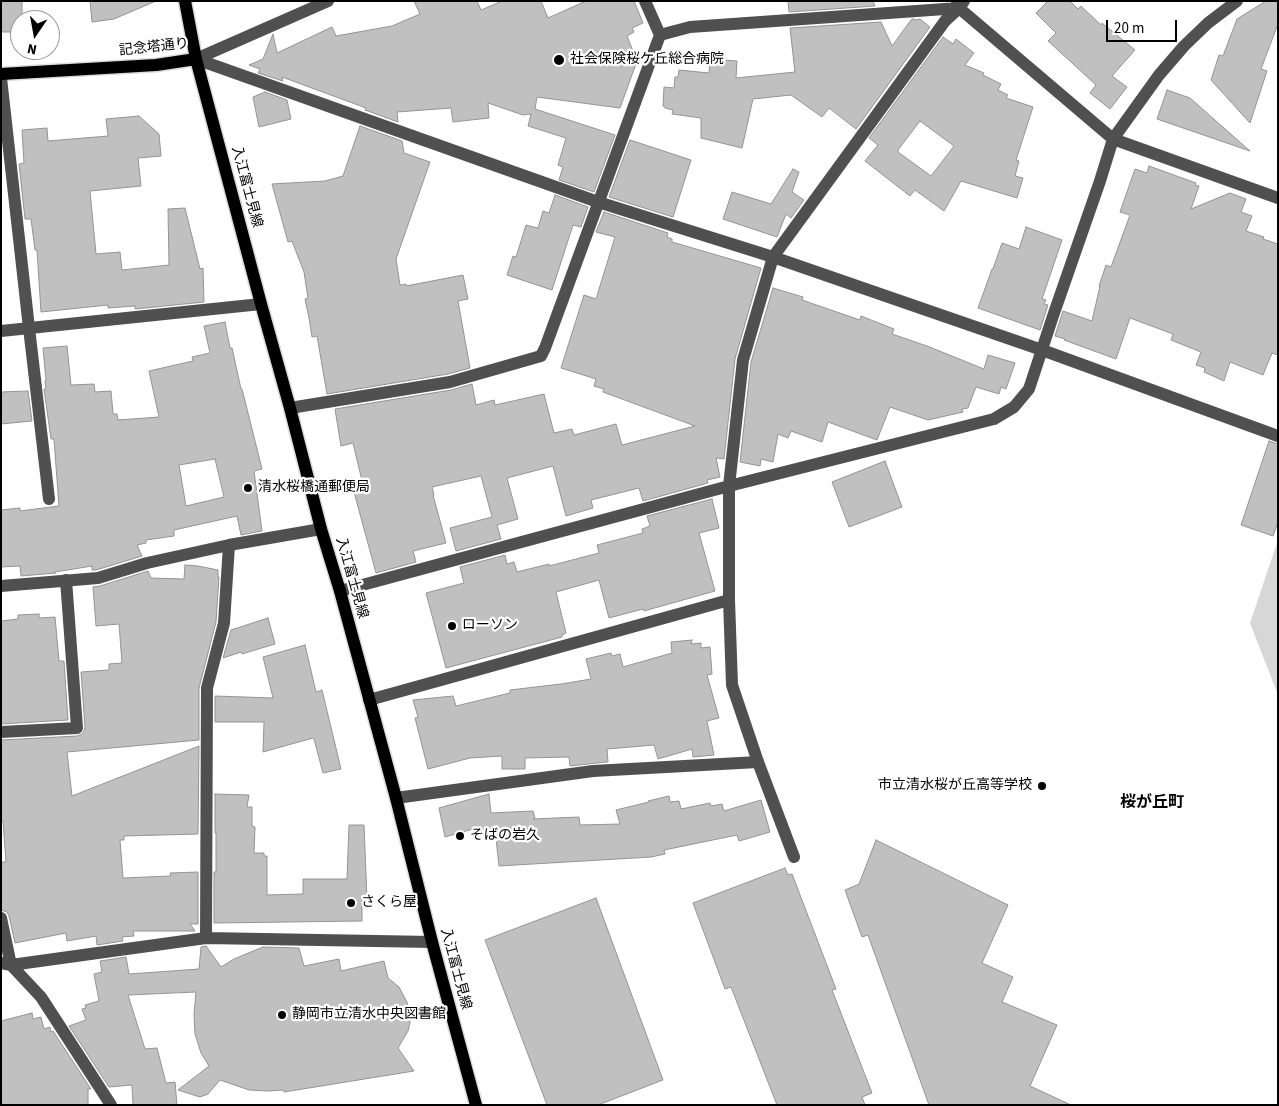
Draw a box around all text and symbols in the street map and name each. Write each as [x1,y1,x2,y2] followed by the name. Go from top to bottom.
[10,10,60,60] north arrow
[1109,10,1180,42] scale bar
[1114,18,1144,39] text: 20 m
[118,36,190,60] street label: 記念塔通り
[25,38,39,59] text: N
[570,52,724,68] place label: 社会保険桜ケ丘総合病院
[552,53,566,67] marker: 社会保険桜ケ丘総合病院
[227,144,265,230] street label: 入江富士見線
[258,480,370,496] place label: 清水桜橋通郵便局
[242,482,254,494] marker: 清水桜橋通郵便局
[331,535,371,621] street label: 入江富士見線
[462,618,518,634] place label: ローソン
[446,620,458,632] marker: ローソン
[878,778,1032,794] place label: 市立清水桜が丘高等学校
[1036,780,1048,792] marker: 市立清水桜が丘高等学校
[1120,793,1184,813] district label: 桜が丘町
[470,828,540,844] place label: そばの岩久
[454,830,466,842] marker: そばの岩久
[361,895,417,911] place label: さくら屋
[345,897,357,909] marker: さくら屋
[436,926,474,1012] street label: 入江富士見線
[292,1007,446,1023] place label: 静岡市立清水中央図書館
[276,1009,288,1021] marker: 静岡市立清水中央図書館

